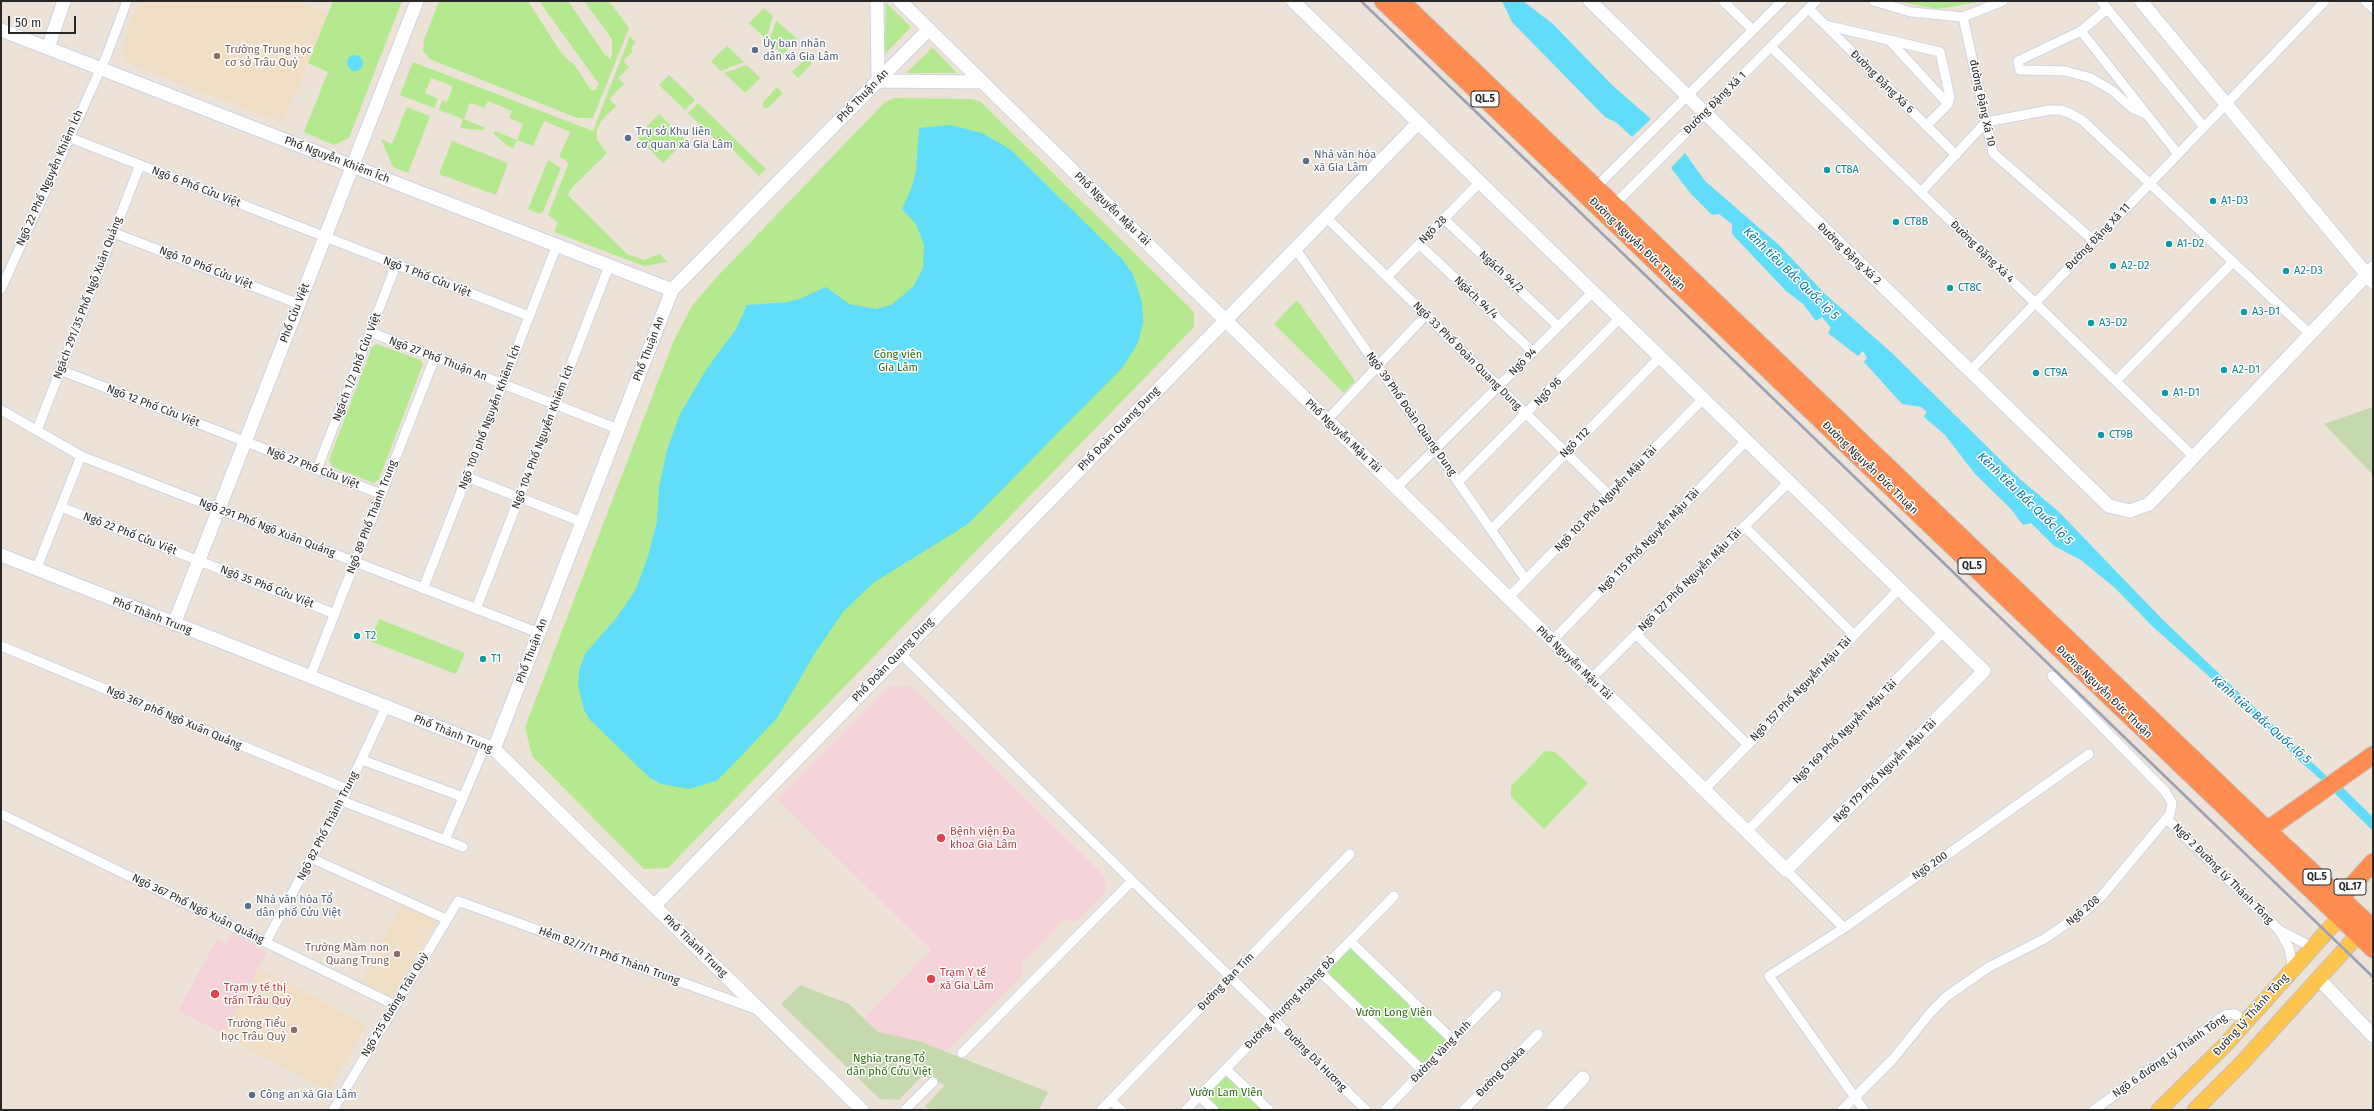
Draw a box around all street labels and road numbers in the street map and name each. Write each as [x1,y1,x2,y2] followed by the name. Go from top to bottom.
[1848,48,1916,116] street label: Đường Đặng Xá 6
[1966,58,1998,148] street label: đường Đặng Xá 10
[834,67,892,125] street label: Phố Thuận An
[1681,69,1749,137] street label: Đường Đặng Xá 1
[1471,91,1499,107] road number: QL.5
[14,108,86,248] street label: Ngõ 22 Phố Nguyễn Khiêm Ích
[283,134,391,186] street label: Phố Nguyễn Khiêm Ích
[150,164,242,210] street label: Ngõ 6 Phố Cửu Việt
[1071,169,1153,249] street label: Phố Nguyễn Mậu Tài
[1586,195,1688,293] street label: Đường Nguyễn Đức Thuận
[2063,201,2133,273] street label: Đường Đặng Xá 11
[1416,213,1450,247] street label: Ngõ 28
[51,215,125,381] street label: Ngách 291/35 Phố Ngô Xuân Quảng
[1947,218,2017,286] street label: Đường Đặng Xá 4
[1814,220,1884,288] street label: Đường Đặng Xá 2
[157,244,255,292] street label: Ngõ 10 Phố Cửu Việt
[1476,248,1526,296] street label: Ngách 94/2
[381,254,473,300] street label: Ngõ 1 Phố Cửu Việt
[1451,274,1501,322] street label: Ngách 94/4
[278,281,312,345] street label: Phố Cửu Việt
[1410,299,1524,413] street label: Ngõ 33 Phố Đoàn Quang Dung
[330,311,384,423] street label: Ngách 1/2 phố Cửu Việt
[631,315,667,383] street label: Phố Thuận An
[387,334,489,384] street label: Ngõ 27 Phố Thuận An
[456,343,524,491] street label: Ngõ 100 phố Nguyễn Khiêm Ích
[1506,345,1540,379] street label: Ngõ 94
[1363,350,1459,478] street label: Ngõ 39 Phố Đoàn Quang Dung
[509,363,577,511] street label: Ngõ 104 Phố Nguyễn Khiêm Ích
[1531,375,1565,409] street label: Ngõ 96
[105,382,201,430] street label: Ngõ 12 Phố Cửu Việt
[1076,384,1162,474] street label: Phố Đoàn Quang Dung
[1302,396,1384,476] street label: Phố Nguyễn Mậu Tài
[1819,419,1921,517] street label: Đường Nguyễn Đức Thuận
[1557,425,1593,461] street label: Ngõ 112
[1552,443,1660,555] street label: Ngõ 103 Phố Nguyễn Mậu Tài
[265,444,361,492] street label: Ngõ 27 Phố Cửu Việt
[344,458,400,576] street label: Ngõ 89 Phố Thành Trung
[1595,486,1703,596] street label: Ngõ 115 Phố Nguyễn Mậu Tài
[197,496,337,560] street label: Ngõ 291 Phố Ngô Xuân Quảng
[81,510,179,558] street label: Ngõ 22 Phố Cửu Việt
[1636,526,1744,634] street label: Ngõ 127 Phố Nguyễn Mậu Tài
[1958,558,1986,574] road number: QL.5
[218,563,316,611] street label: Ngõ 35 Phố Cửu Việt
[110,595,194,637] street label: Phố Thành Trung
[850,615,936,705] street label: Phố Đoàn Quang Dung
[514,617,550,685] street label: Phố Thuận An
[1533,623,1615,703] street label: Phố Nguyễn Mậu Tài
[1747,634,1855,744] street label: Ngõ 157 Phố Nguyễn Mậu Tài
[2053,643,2155,741] street label: Đường Nguyễn Đức Thuận
[1790,677,1900,787] street label: Ngõ 169 Phố Nguyễn Mậu Tài
[104,683,244,753] street label: Ngõ 367 phố Ngô Xuân Quảng
[412,712,494,756] street label: Phố Thành Trung
[1831,717,1939,825] street label: Ngõ 179 Phố Nguyễn Mậu Tài
[295,769,361,883] street label: Ngõ 82 Phố Thành Trung
[2170,821,2276,927] street label: Ngõ 2 Đường Lý Thánh Tông
[1910,849,1950,883] street label: Ngõ 200
[2303,869,2331,885] road number: QL.5
[130,871,266,947] street label: Ngõ 367 Phố Ngô Xuân Quảng
[2334,879,2366,895] road number: QL.17
[2063,893,2103,929] street label: Ngõ 208
[660,912,730,980] street label: Phố Thành Trung
[537,924,681,988] street label: Hẻm 82/7/11 Phố Thành Trung
[359,950,431,1060] street label: Ngõ 215 đường Trâu Quỳ
[1195,950,1257,1014] street label: Đường Ban Tím
[1242,954,1338,1052] street label: Đường Phượng Hoàng Đỏ
[2211,971,2291,1059] street label: Đường Lý Thánh Tông
[2110,1011,2230,1101] street label: Ngõ 6 đường Lý Thánh Tông
[1408,1018,1474,1086] street label: Đường Vàng Anh
[1281,1026,1349,1094] street label: Đường Dã Hương
[1474,1044,1528,1100] street label: Đường Osaka

